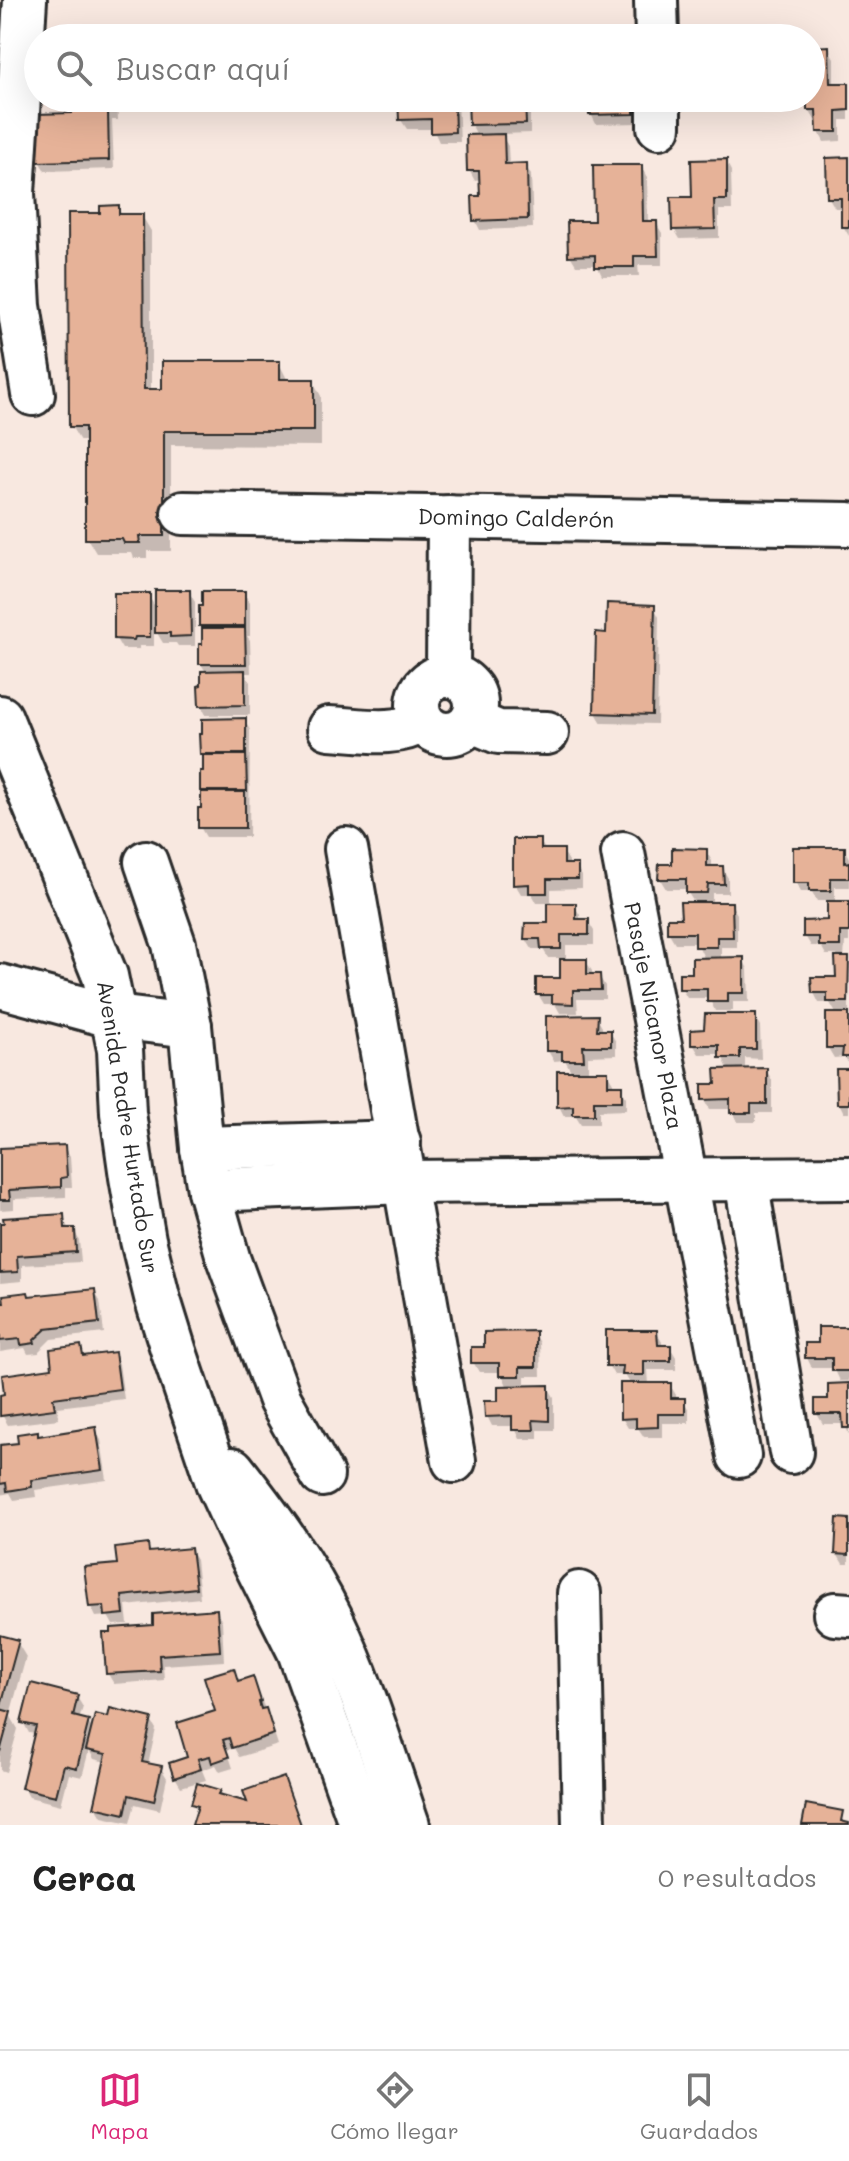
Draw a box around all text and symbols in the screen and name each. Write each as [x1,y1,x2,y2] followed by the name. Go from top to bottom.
[24,24,825,112] search box
[52,46,96,90] icon: search
[116,48,290,88] text: Buscar aquí
[418,501,614,534] street label: Domingo Calderón
[618,900,691,1132] street label: Pasaje Nicanor Plaza
[91,978,166,1276] street label: Avenida Padre Hurtado Sur
[32,1855,136,1900] text: Cerca
[658,1860,817,1894] text: 0 resultados
[91,2068,149,2145] tab: Mapa
[330,2068,459,2145] tab: Cómo llegar
[640,2068,758,2145] tab: Guardados

